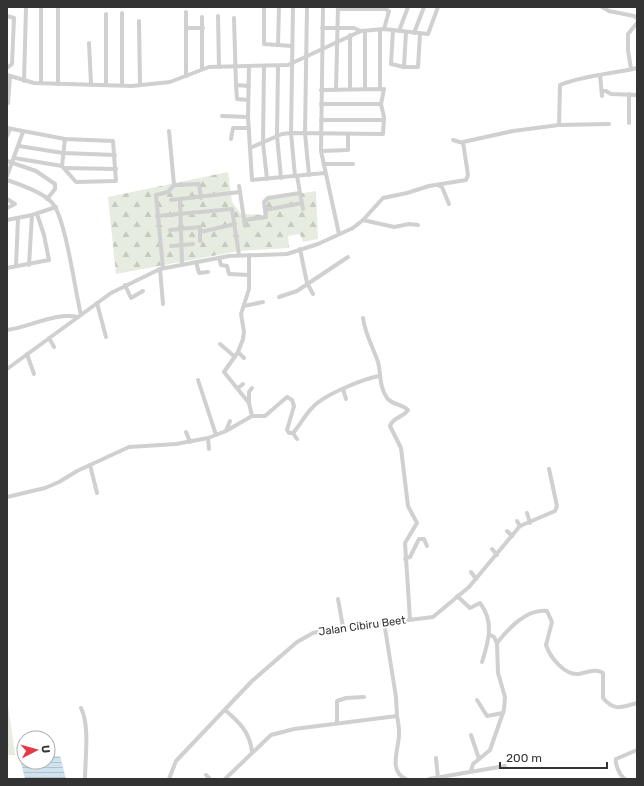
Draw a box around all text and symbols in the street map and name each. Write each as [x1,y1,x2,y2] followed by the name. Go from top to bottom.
[318,613,407,639] street label: Jalan Cibiru Beet
[16,730,56,770] north arrow
[39,744,52,754] text: U
[500,744,607,770] scale bar
[506,751,542,765] text: 200 m

